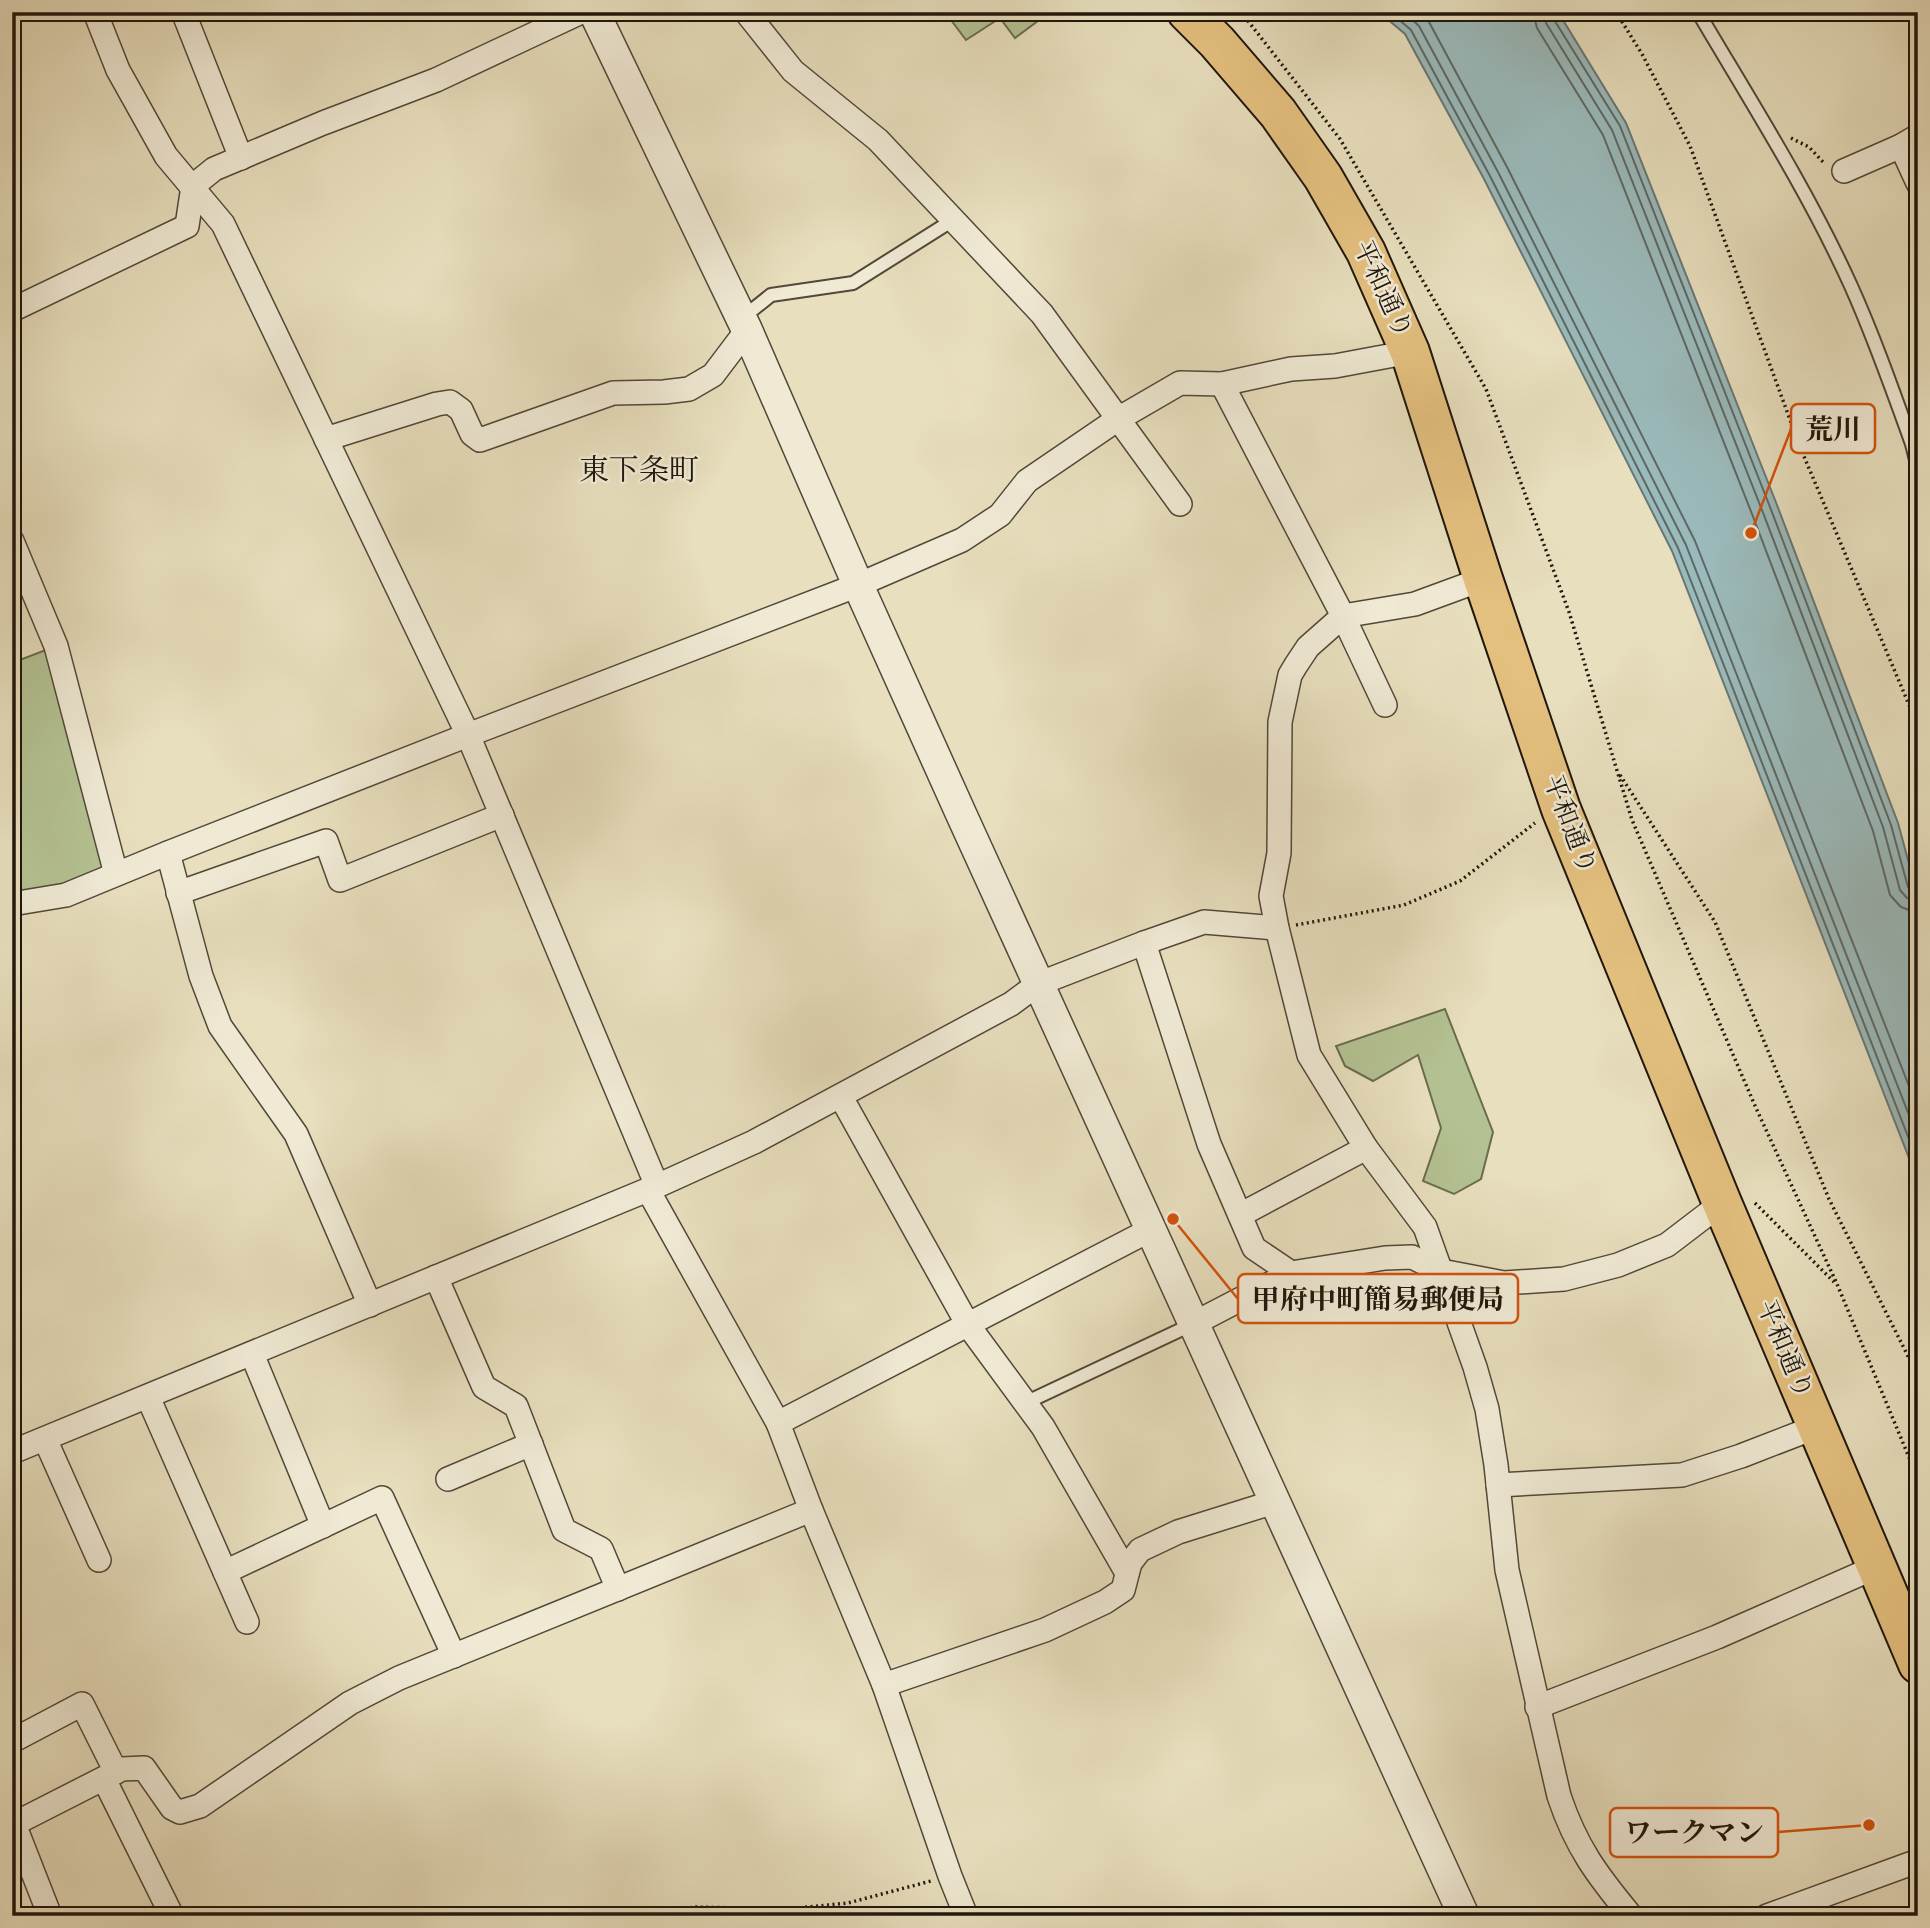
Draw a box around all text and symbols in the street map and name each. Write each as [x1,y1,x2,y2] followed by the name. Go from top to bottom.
[1348,237,1418,343] street label: 平和通り
[1791,404,1875,453] callout: 荒川
[1805,415,1861,446] text: 荒川
[579,454,699,487] district label: 東下条町
[1538,771,1602,878] street label: 平和通り
[1238,1274,1518,1323] callout: 甲府中町簡易郵便局
[1252,1285,1504,1316] text: 甲府中町簡易郵便局
[1752,1296,1818,1403] street label: 平和通り
[1610,1808,1778,1857] callout: ワークマン
[1624,1819,1764,1849] text: ワークマン

